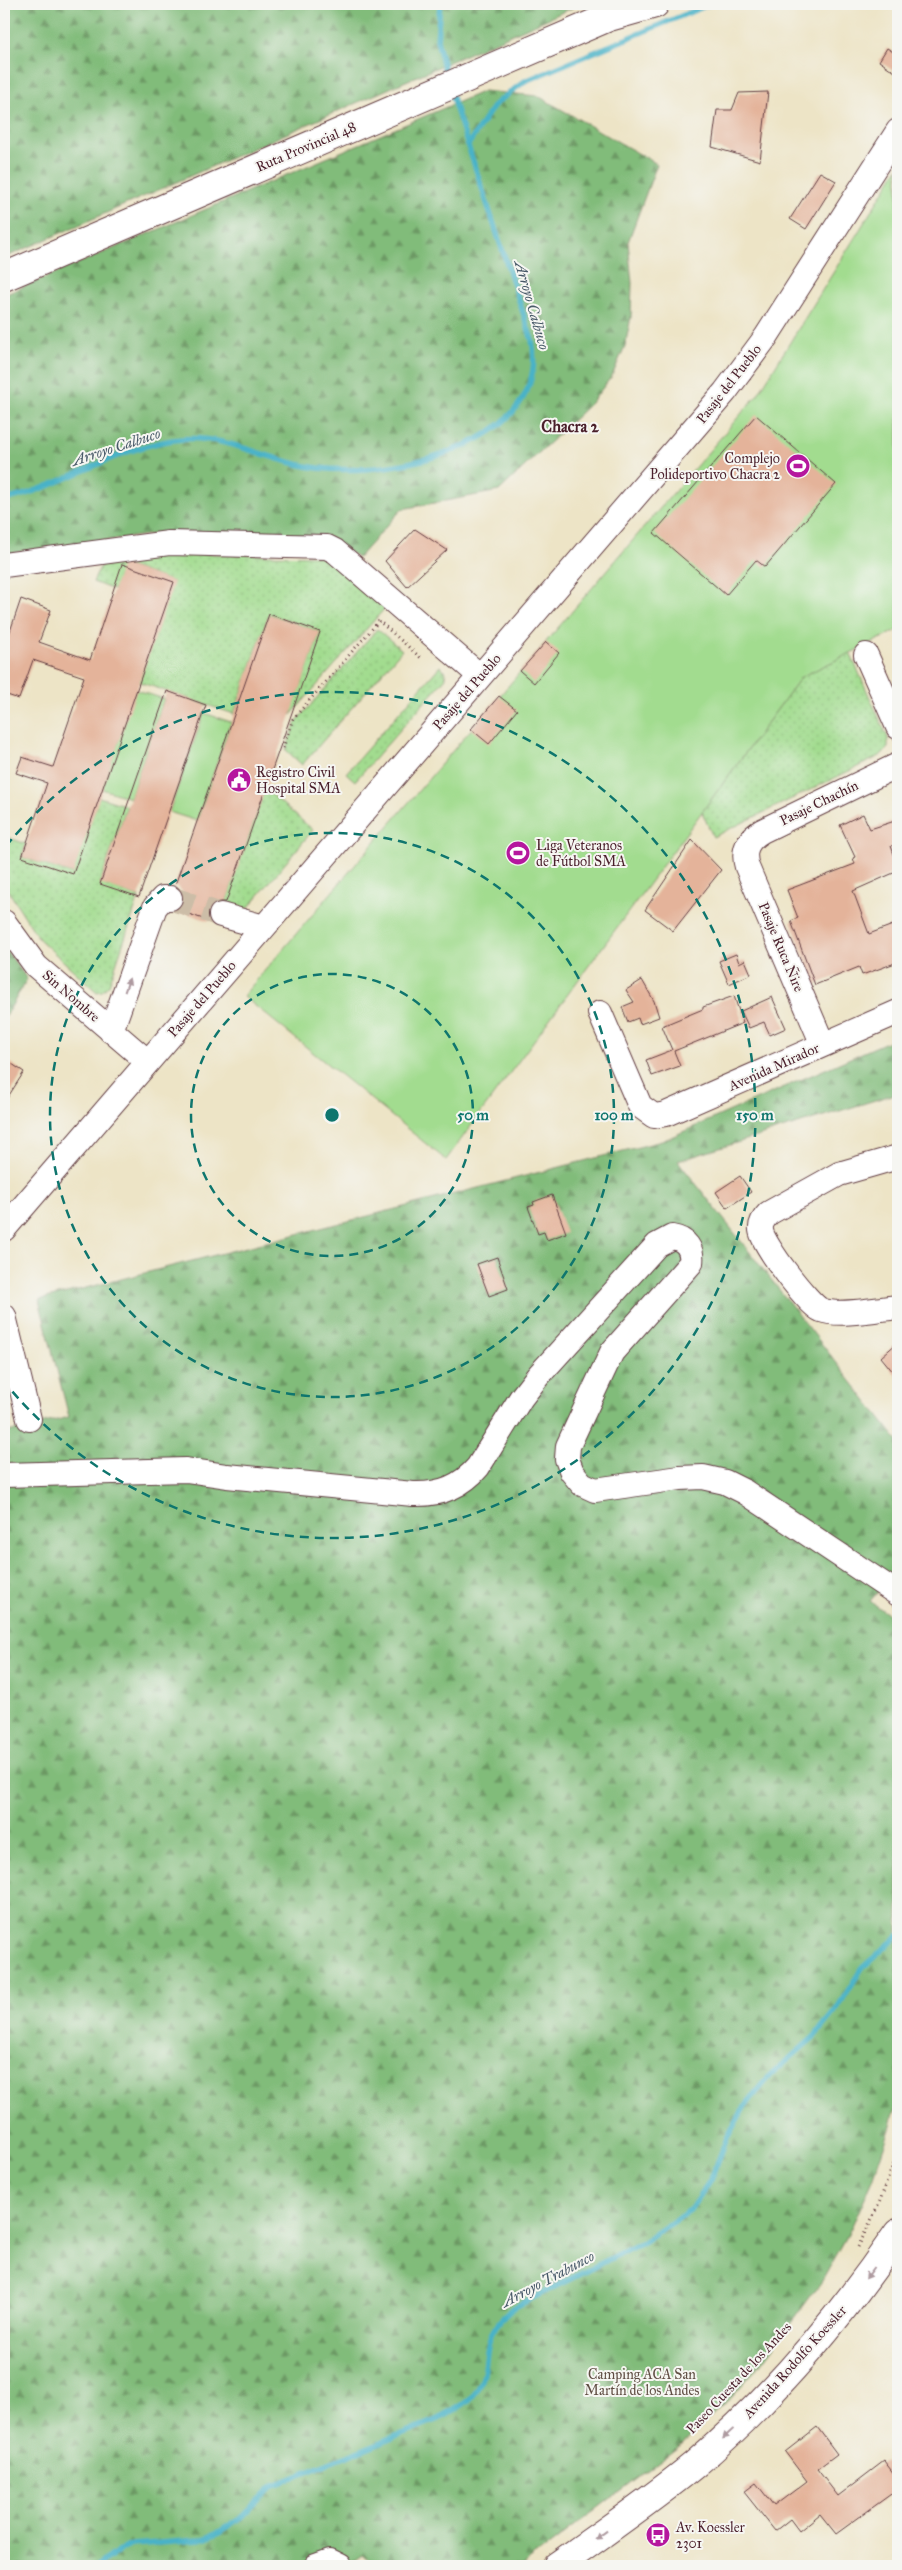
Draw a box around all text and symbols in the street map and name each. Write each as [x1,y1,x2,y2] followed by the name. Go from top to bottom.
[253,118,359,176] street label: Ruta Provincial 48
[510,256,553,352] water label: Arroyo Calbuco
[693,341,765,427] street label: Pasaje del Pueblo
[541,417,600,436] district label: Chacra 2
[68,424,163,470] water label: Arroyo Calbuco
[650,450,780,483] place label: Complejo Polideportivo Chacra 2
[785,453,811,479] sports icon: Complejo Polideportivo Chacra 2
[429,650,505,734] street label: Pasaje del Pueblo
[256,764,341,797] place label: Registro Civil Hospital SMA
[226,767,252,793] public building icon: Registro Civil Hospital SMA
[777,776,861,829] street label: Pasaje Chachín
[536,837,626,870] place label: Liga Veteranos de Fútbol SMA
[505,840,531,866] sports icon: Liga Veteranos de Fútbol SMA
[754,899,809,995] street label: Pasaje Ruca Ñire
[164,957,240,1041] street label: Pasaje del Pueblo
[39,966,103,1026] street label: Sin Nombre
[124,977,131,992] one-way arrow
[725,1039,823,1095] street label: Avenida Mirador
[323,1106,341,1124] centre of rings
[457,1106,489,1124] text: 50 m
[594,1106,634,1124] text: 100 m
[736,1106,774,1124] text: 150 m
[497,2247,598,2312] water label: Arroyo Trabunco
[865,2266,875,2280] one-way arrow
[739,2302,851,2423] street label: Avenida Rodolfo Koessler
[683,2319,795,2437] street label: Paseo Cuesta de los Andes
[585,2366,699,2399] park label: Camping ACA San Martín de los Andes
[723,2428,735,2440] one-way arrow
[675,2519,746,2552] place label: Av. Koessler 2301
[645,2522,671,2548] bus stop icon: Av. Koessler 2301
[594,2530,608,2540] one-way arrow

